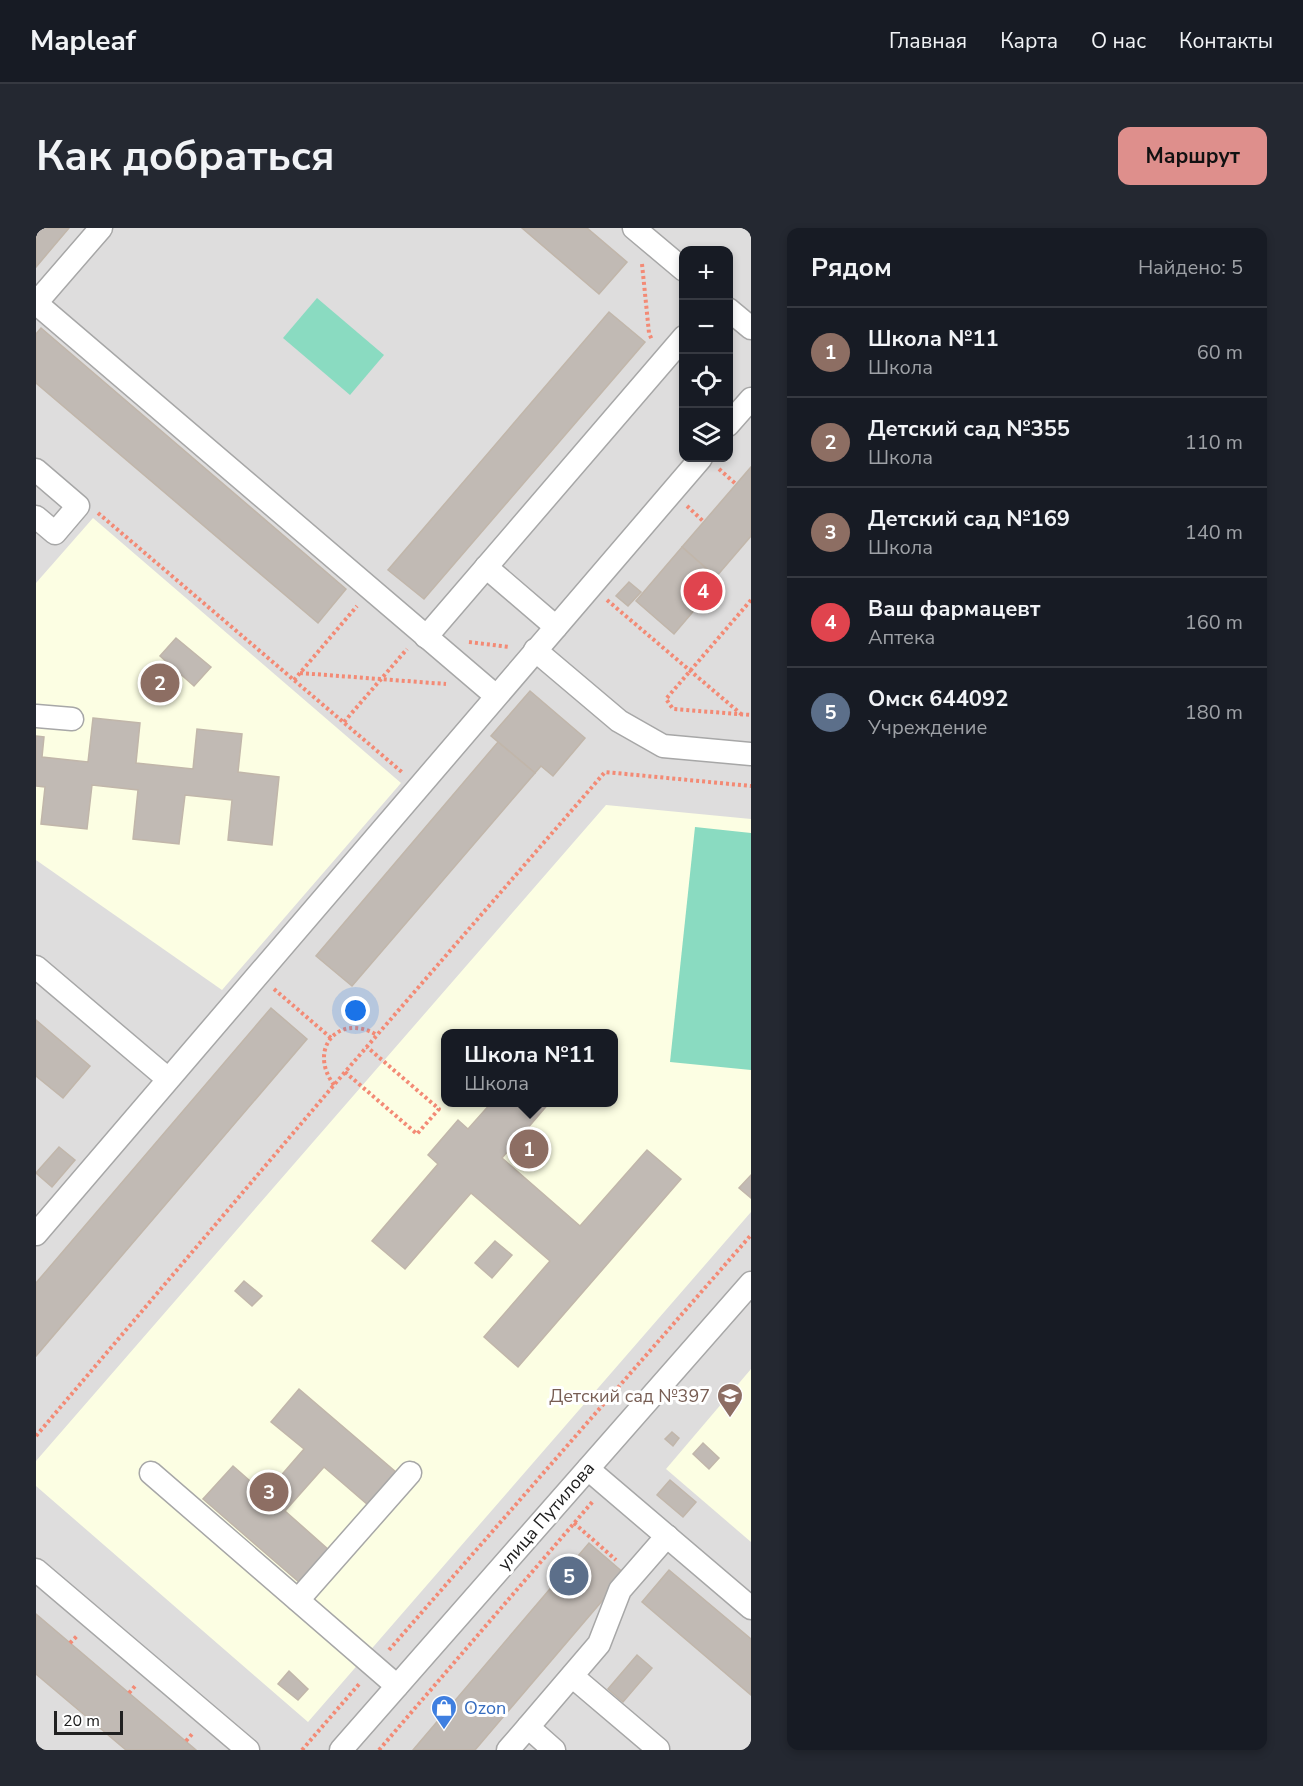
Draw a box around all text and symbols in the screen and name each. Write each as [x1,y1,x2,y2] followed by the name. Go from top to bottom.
[30,22,136,60] text: Mapleaf
[889,27,967,55] text: Главная
[1000,27,1058,55] text: Карта
[1091,27,1146,55] text: О нас
[1179,27,1273,55] text: Контакты
[1118,127,1267,185] button: Маршрут
[36,128,335,185] text: Как добраться
[679,246,733,462] map controls
[679,246,733,300] button: +
[811,250,892,285] text: Рядом
[1138,254,1243,281] text: Найдено: 5
[679,300,733,354] button: −
[868,324,999,354] text: Школа №11
[825,339,837,366] text: 1
[1197,339,1243,366] text: 60 m
[679,354,733,408] button: locate
[868,354,933,381] text: Школа
[679,408,733,462] button: layers
[868,414,1070,444] text: Детский сад №355
[825,429,837,456] text: 2
[1185,429,1243,456] text: 110 m
[868,444,933,471] text: Школа
[868,504,1070,534] text: Детский сад №169
[825,519,837,546] text: 3
[1185,519,1243,546] text: 140 m
[868,534,933,561] text: Школа
[684,568,722,614] pin: 4
[868,594,1040,624] text: Ваш фармацевт
[825,609,837,636] text: 4
[1185,609,1243,636] text: 160 m
[868,624,935,651] text: Аптека
[140,660,180,706] pin: 2
[868,684,1008,714] text: Омск 644092
[825,699,837,726] text: 5
[1185,699,1243,726] text: 180 m
[868,714,987,741] text: Учреждение
[341,996,370,1025] your location
[441,1029,618,1107] popup
[464,1040,595,1070] text: Школа №11
[464,1070,529,1097] text: Школа
[510,1126,548,1172] pin: 1
[715,1381,745,1419] school or university icon: Детский сад №397
[549,1384,710,1408] place label: Детский сад №397
[492,1457,600,1575] street label: улица Путилова
[250,1470,288,1514] pin: 3
[550,1554,588,1598] pin: 5
[429,1693,459,1731] shop icon: Ozon
[464,1696,506,1720] place label: Ozon
[54,1708,123,1736] scale bar
[63,1710,100,1732] text: 20 m

